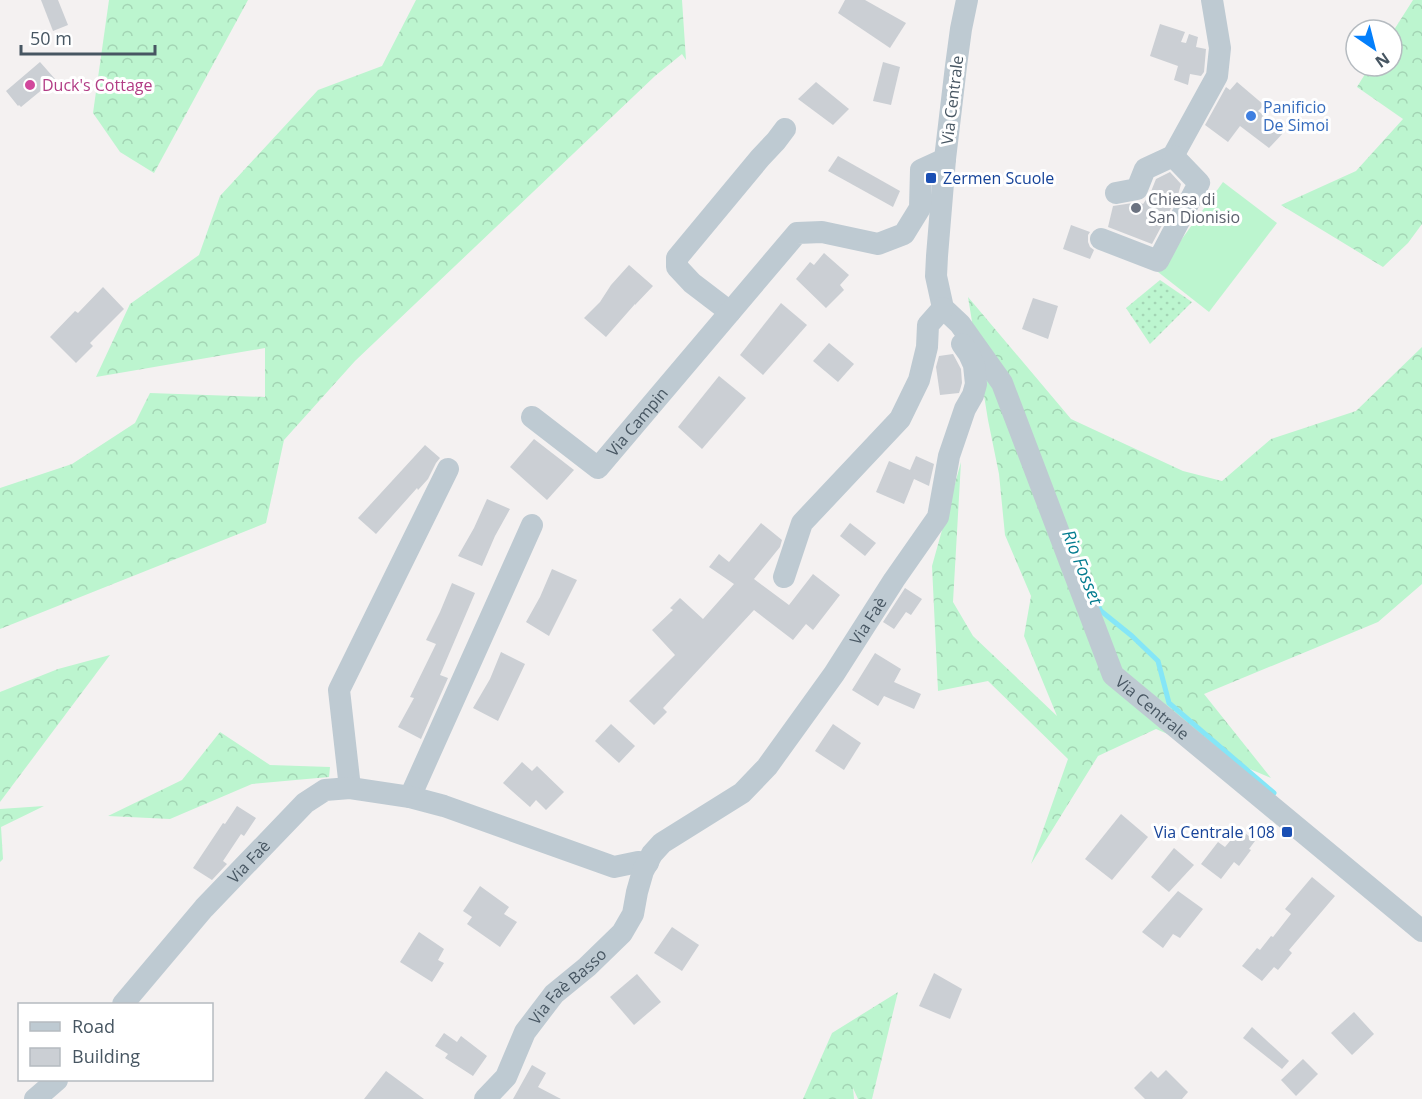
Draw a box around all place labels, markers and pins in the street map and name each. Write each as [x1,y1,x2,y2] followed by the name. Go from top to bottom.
[42,74,152,96] place label: Duck's Cottage
[23,78,37,92] marker: Duck's Cottage
[1263,96,1329,136] place label: Panificio De Simoi
[1244,109,1258,123] marker: Panificio De Simoi
[943,167,1054,189] place label: Zermen Scuole
[924,171,938,185] marker: Zermen Scuole
[1148,188,1240,228] place label: Chiesa di San Dionisio
[1129,201,1143,215] marker: Chiesa di San Dionisio
[1154,821,1275,843] place label: Via Centrale 108
[1280,825,1294,839] marker: Via Centrale 108

